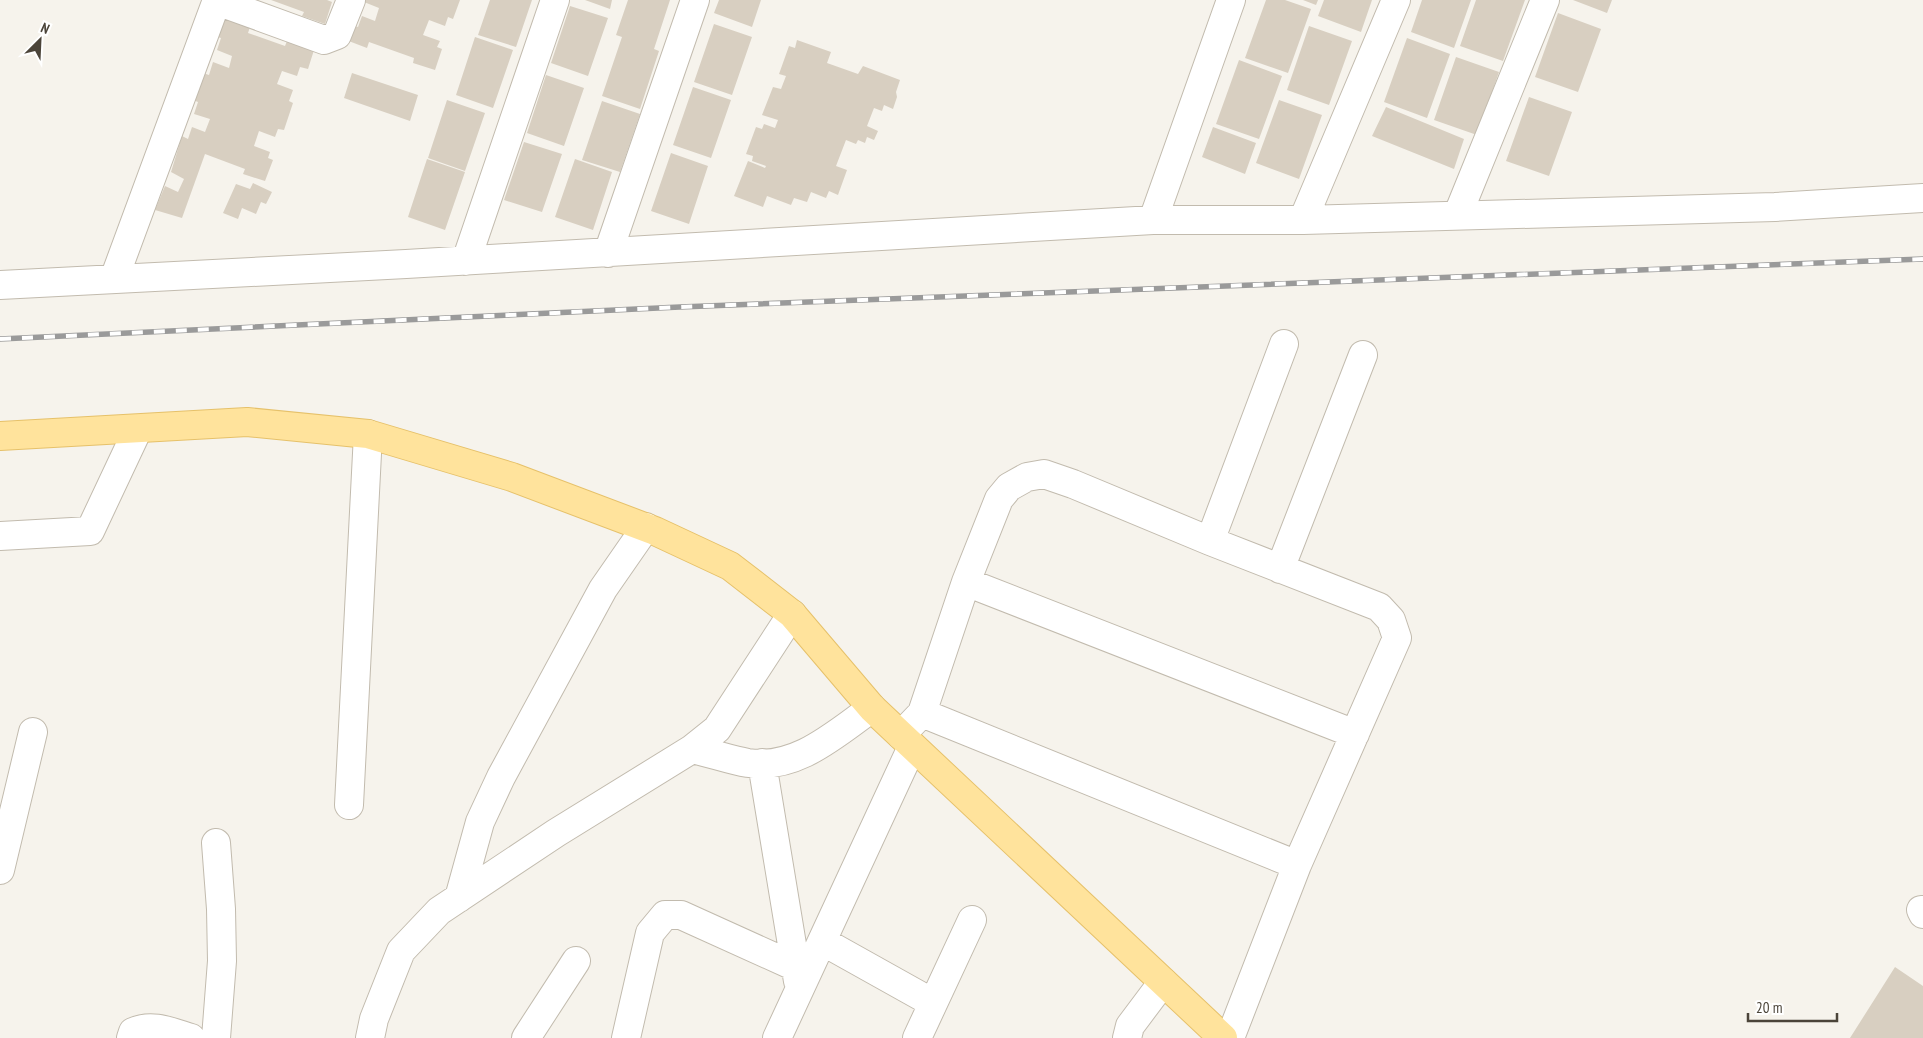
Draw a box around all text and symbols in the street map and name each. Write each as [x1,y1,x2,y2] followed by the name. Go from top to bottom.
[15,15,65,65] north arrow
[38,18,52,38] text: N
[1748,990,1837,1022] scale bar
[1756,998,1782,1017] text: 20 m

